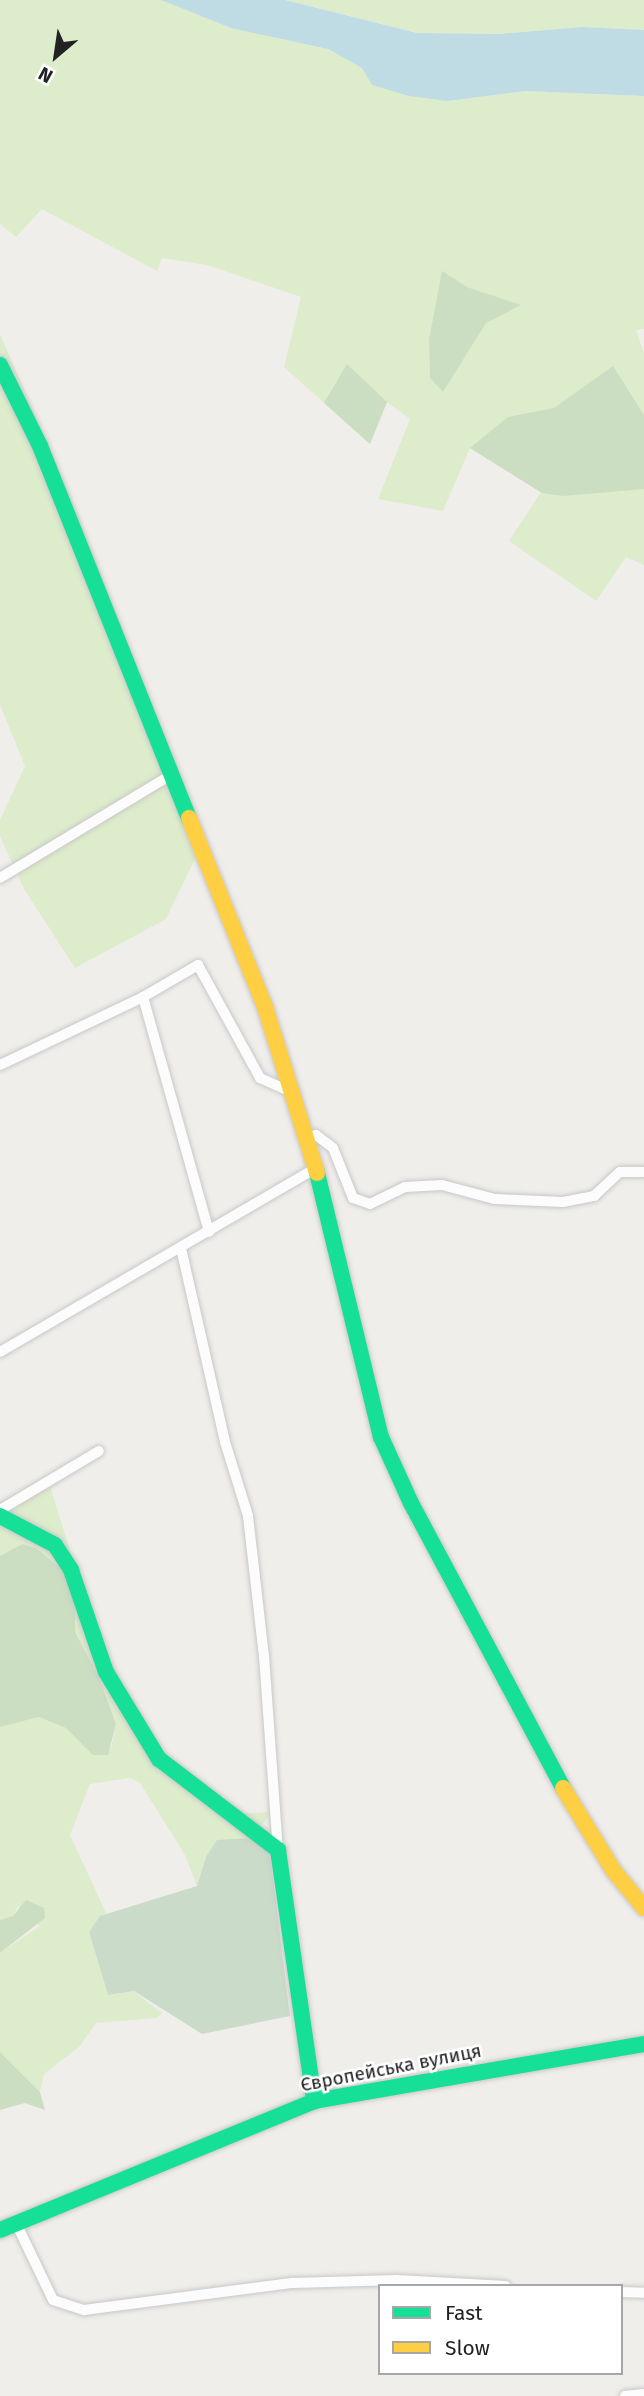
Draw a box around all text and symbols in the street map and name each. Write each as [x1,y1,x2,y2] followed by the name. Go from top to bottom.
[21,21,91,91] north arrow
[34,62,57,88] text: N
[299,2039,483,2097] street label: Європейська вулиця
[378,2284,623,2375] legend
[445,2300,483,2326] text: Fast
[445,2335,490,2361] text: Slow

